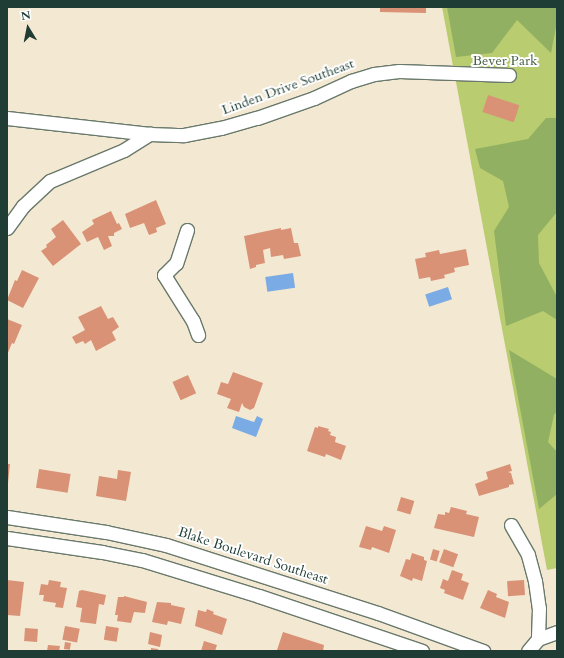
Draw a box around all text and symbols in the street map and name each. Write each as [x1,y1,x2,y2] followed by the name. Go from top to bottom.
[20,7,32,24] text: N
[8,8,48,48] north arrow
[472,53,538,69] park label: Bever Park
[220,55,356,119] street label: Linden Drive Southeast
[176,524,330,588] street label: Blake Boulevard Southeast

